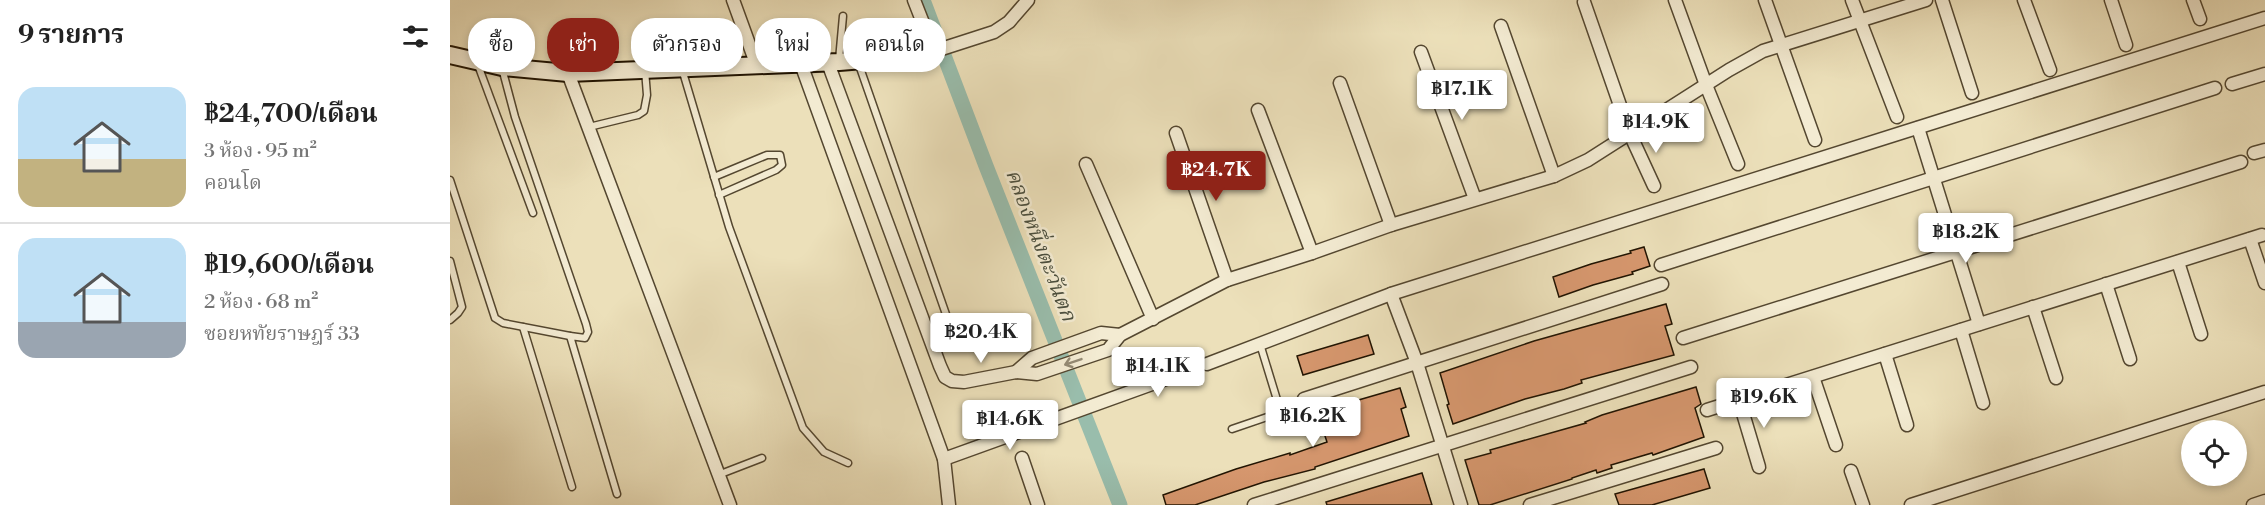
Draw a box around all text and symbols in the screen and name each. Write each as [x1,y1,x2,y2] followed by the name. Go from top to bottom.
[468,18,535,72] chip: ซื้อ
[547,18,619,72] chip: เช่า
[631,18,743,72] chip: ตัวกรอง
[755,18,831,72] chip: ใหม่
[843,18,946,72] chip: คอนโด
[18,19,124,51] text: 9 รายการ
[399,20,432,53] icon: filters
[1413,70,1511,121] pin: ฿17.1K
[1431,77,1493,102] text: ฿17.1K
[204,98,378,130] text: ฿24,700/เดือน
[1607,103,1705,154] pin: ฿14.9K
[1622,110,1690,135] text: ฿14.9K
[66,111,138,183] icon: home
[204,139,317,164] text: 3 ห้อง · 95 m²
[1167,151,1265,202] pin: ฿24.7K
[1181,158,1251,183] text: ฿24.7K
[999,164,1085,326] water label: คลองหนึ่งตะวันตก
[204,171,262,196] text: คอนโด
[1917,213,2015,264] pin: ฿18.2K
[1932,220,2000,245] text: ฿18.2K
[204,249,374,281] text: ฿19,600/เดือน
[66,262,138,334] icon: home
[204,290,318,315] text: 2 ห้อง · 68 m²
[932,313,1030,364] pin: ฿20.4K
[944,320,1018,345] text: ฿20.4K
[204,322,360,347] text: ซอยหทัยราษฎร์ 33
[1109,347,1207,398] pin: ฿14.1K
[1126,354,1190,379] text: ฿14.1K
[1064,357,1083,368] one-way arrow
[1715,378,1813,429] pin: ฿19.6K
[1730,385,1798,410] text: ฿19.6K
[1264,397,1362,448] pin: ฿16.2K
[961,400,1059,451] pin: ฿14.6K
[1280,404,1346,429] text: ฿16.2K
[976,407,1044,432] text: ฿14.6K
[2181,420,2247,486] map controls
[2181,420,2247,486] button: locate

